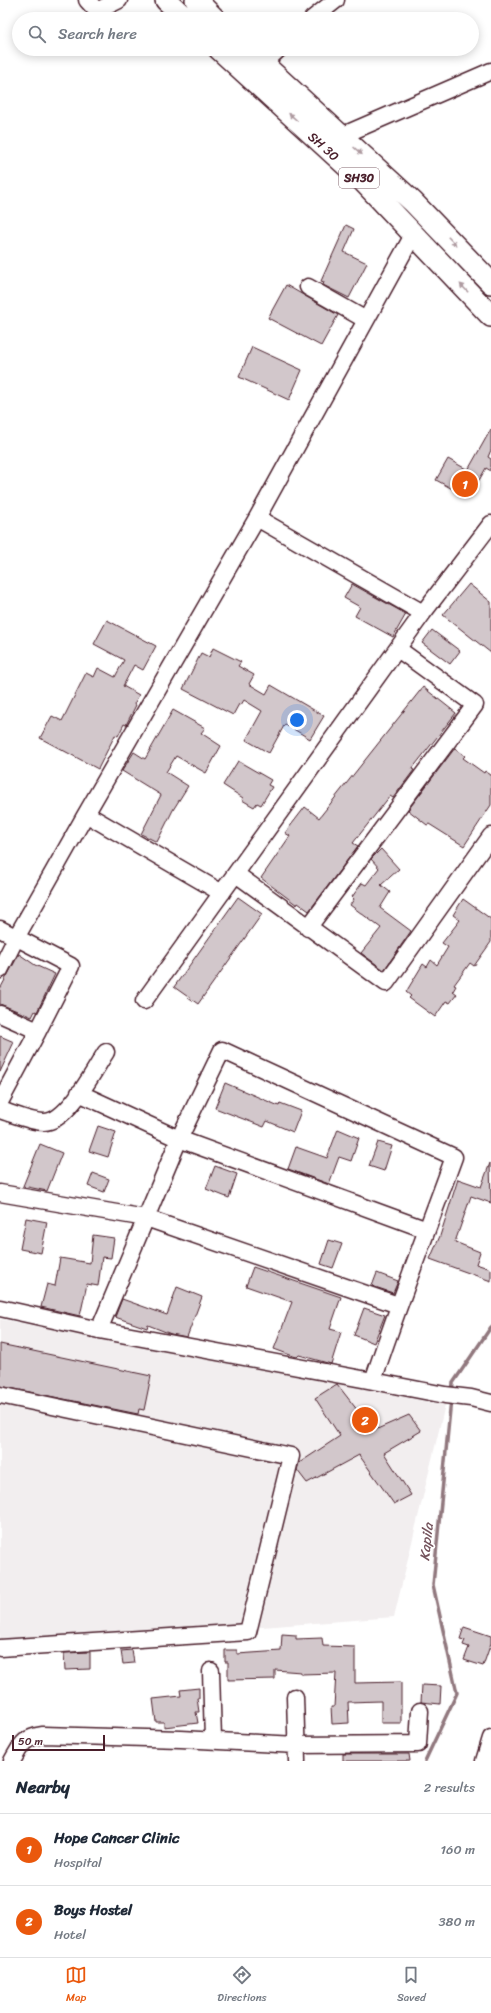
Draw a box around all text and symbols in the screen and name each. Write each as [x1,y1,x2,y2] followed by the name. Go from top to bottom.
[12,12,479,56] search box
[58,21,137,47] text: Search here
[26,23,48,45] icon: search
[288,113,298,122] one-way arrow
[303,126,345,167] street label: SH 30
[353,147,363,156] one-way arrow
[339,168,379,188] road number: SH30
[447,236,456,246] one-way arrow
[459,283,469,293] one-way arrow
[452,469,478,499] pin: 1
[287,710,307,730] your location
[352,1405,378,1435] pin: 2
[412,1520,441,1562] water label: Kapila
[18,1732,43,1751] text: 50 m
[12,1733,105,1752] scale bar
[16,1772,70,1802] text: Nearby
[424,1776,475,1799] text: 2 results
[54,1825,180,1851] text: Hope Cancer Clinic
[26,1838,32,1861] text: 1
[440,1838,475,1861] text: 160 m
[54,1851,102,1874] text: Hospital
[54,1897,132,1923] text: Boys Hostel
[25,1910,33,1933] text: 2
[438,1910,475,1933] text: 380 m
[54,1923,86,1946] text: Hotel
[65,1964,87,2007] tab: Map
[217,1964,267,2007] tab: Directions
[397,1964,426,2007] tab: Saved

